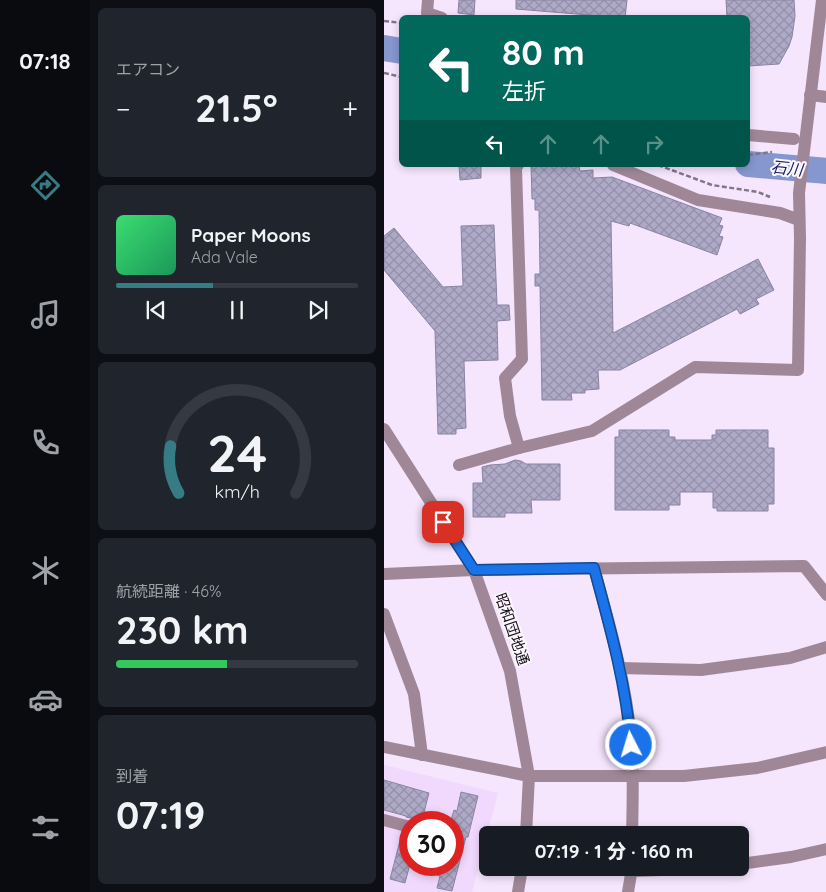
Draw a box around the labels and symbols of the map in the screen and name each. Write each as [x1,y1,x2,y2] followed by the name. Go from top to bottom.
[770,156,806,180] water label: 石川
[422,501,464,543] pin
[491,590,534,667] street label: 昭和団地通
[604,718,656,770] position arrow
[399,811,464,876] speed limit sign: 30

